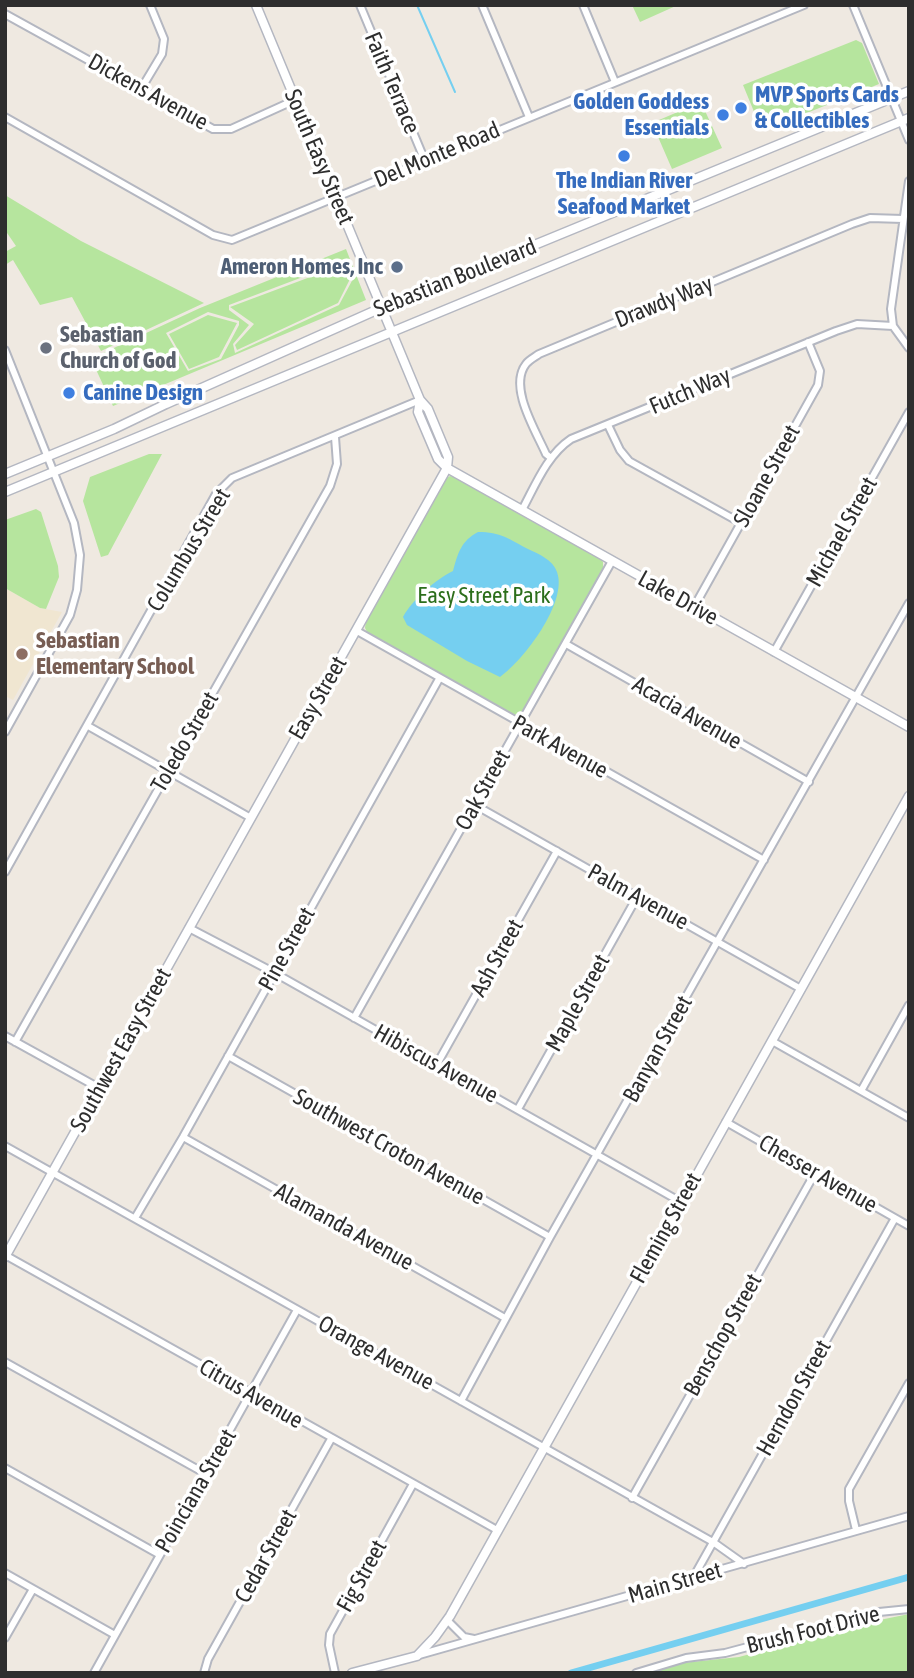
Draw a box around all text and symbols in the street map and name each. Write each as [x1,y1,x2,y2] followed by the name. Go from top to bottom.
[358,28,426,138] street label: Faith Terrace
[83,48,213,136] street label: Dickens Avenue
[755,81,899,135] place label: MVP Sports Cards & Collectibles
[278,85,360,229] street label: South Easy Street
[573,88,709,142] place label: Golden Goddess Essentials
[733,100,749,116] marker: MVP Sports Cards & Collectibles
[715,107,731,123] marker: Golden Goddess Essentials
[370,116,504,194] street label: Del Monte Road
[616,148,632,164] marker: The Indian River Seafood Market
[556,167,692,221] place label: The Indian River Seafood Market
[370,233,540,323] street label: Sebastian Boulevard
[221,253,383,281] place label: Ameron Homes, Inc
[389,259,405,275] marker: Ameron Homes, Inc
[611,270,717,334] street label: Drawdy Way
[60,321,176,375] place label: Sebastian Church of God
[38,340,54,356] marker: Sebastian Church of God
[645,362,735,420] street label: Futch Way
[83,379,203,407] place label: Canine Design
[61,385,77,401] marker: Canine Design
[728,420,806,532] street label: Sloane Street
[801,472,883,592] street label: Michael Street
[141,483,237,617] street label: Columbus Street
[633,565,723,631] street label: Lake Drive
[417,582,551,610] park label: Easy Street Park
[36,627,194,681] place label: Sebastian Elementary School
[14,646,30,662] marker: Sebastian Elementary School
[283,651,353,745] street label: Easy Street
[627,671,747,755] street label: Acacia Avenue
[145,687,225,797] street label: Toledo Street
[507,709,613,785] street label: Park Avenue
[450,745,516,835] street label: Oak Street
[583,858,693,936] street label: Palm Avenue
[253,902,321,996] street label: Pine Street
[465,915,529,1001] street label: Ash Street
[540,950,616,1056] street label: Maple Street
[65,963,177,1137] street label: Southwest Easy Street
[617,991,699,1107] street label: Banyan Street
[369,1019,503,1109] street label: Hibiscus Avenue
[289,1083,489,1211] street label: Southwest Croton Avenue
[754,1129,882,1219] street label: Chesser Avenue
[624,1168,708,1288] street label: Fleming Street
[270,1177,418,1277] street label: Alamanda Avenue
[678,1269,768,1401] street label: Benschop Street
[313,1310,439,1396] street label: Orange Avenue
[751,1335,837,1461] street label: Herndon Street
[194,1353,308,1435] street label: Citrus Avenue
[149,1424,243,1558] street label: Poinciana Street
[229,1504,303,1608] street label: Cedar Street
[331,1535,393,1617] street label: Fig Street
[625,1556,725,1610] street label: Main Street
[744,1600,882,1660] street label: Brush Foot Drive

